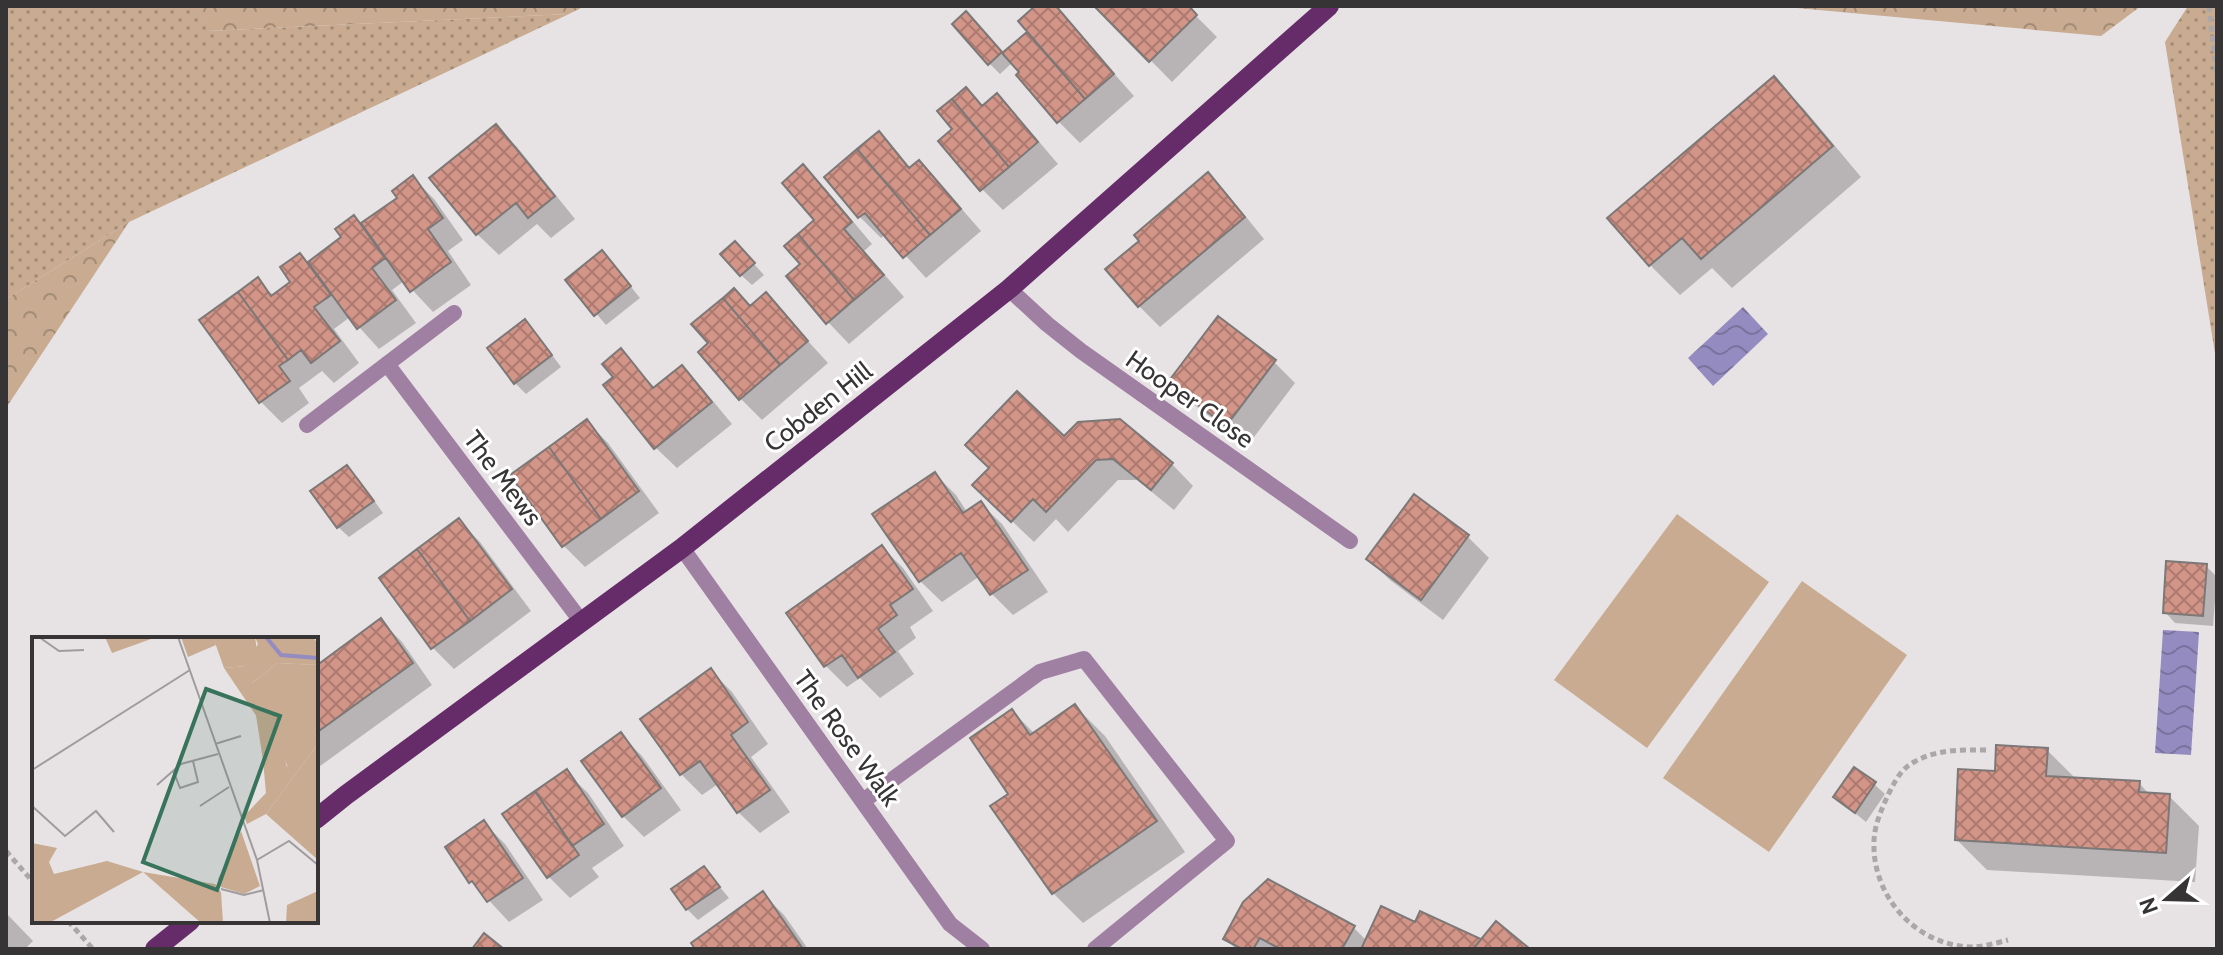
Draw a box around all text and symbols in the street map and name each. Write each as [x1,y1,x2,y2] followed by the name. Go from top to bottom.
[1120,343,1260,455] street label: Hooper Close
[758,355,878,459] street label: Cobden Hill
[457,424,549,532] street label: The Mews
[32,637,318,923] inset map
[787,664,907,812] street label: The Rose Walk
[2127,859,2207,939] north arrow
[2133,894,2164,918] text: N

